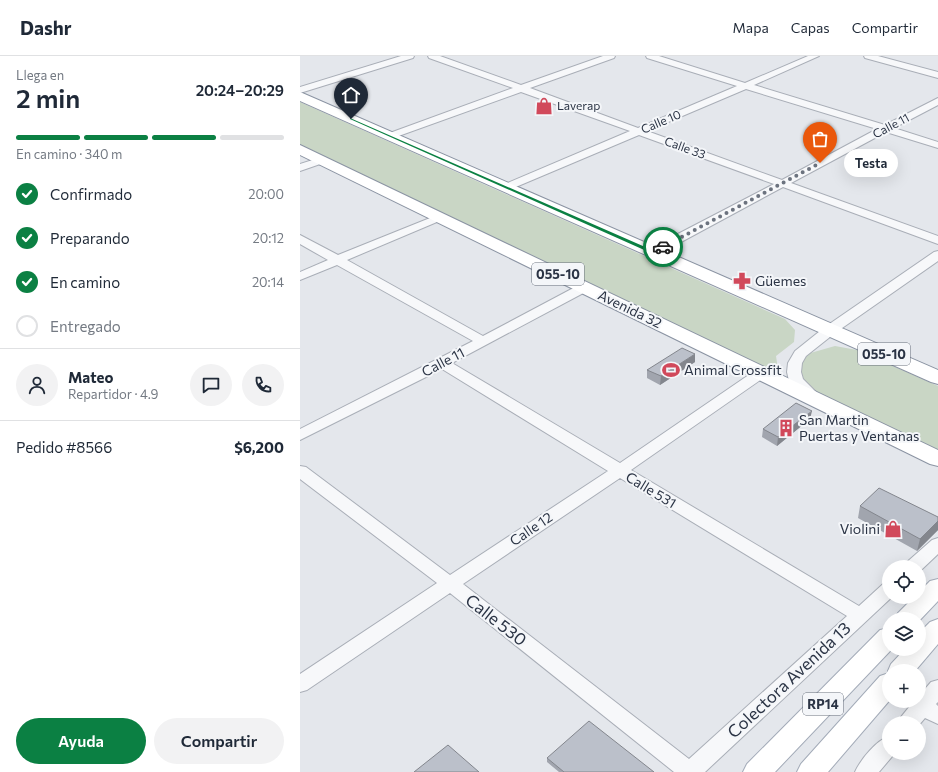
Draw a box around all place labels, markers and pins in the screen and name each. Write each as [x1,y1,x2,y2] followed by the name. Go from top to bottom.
[334,78,368,119] pin
[534,96,554,116] shop icon: Laverap
[557,98,600,112] place label: Laverap
[803,122,837,163] pin
[844,149,898,177] callout: Testa
[732,271,752,291] pharmacy icon: Güemes
[755,272,806,289] place label: Güemes
[661,360,681,380] sports icon: Animal Crossfit
[684,361,782,378] place label: Animal Crossfit
[799,411,919,444] place label: San Martin Puertas y Ventanas
[776,418,796,438] building icon: San Martin Puertas y Ventanas
[883,519,903,539] shop icon: Violini
[840,520,880,537] place label: Violini

